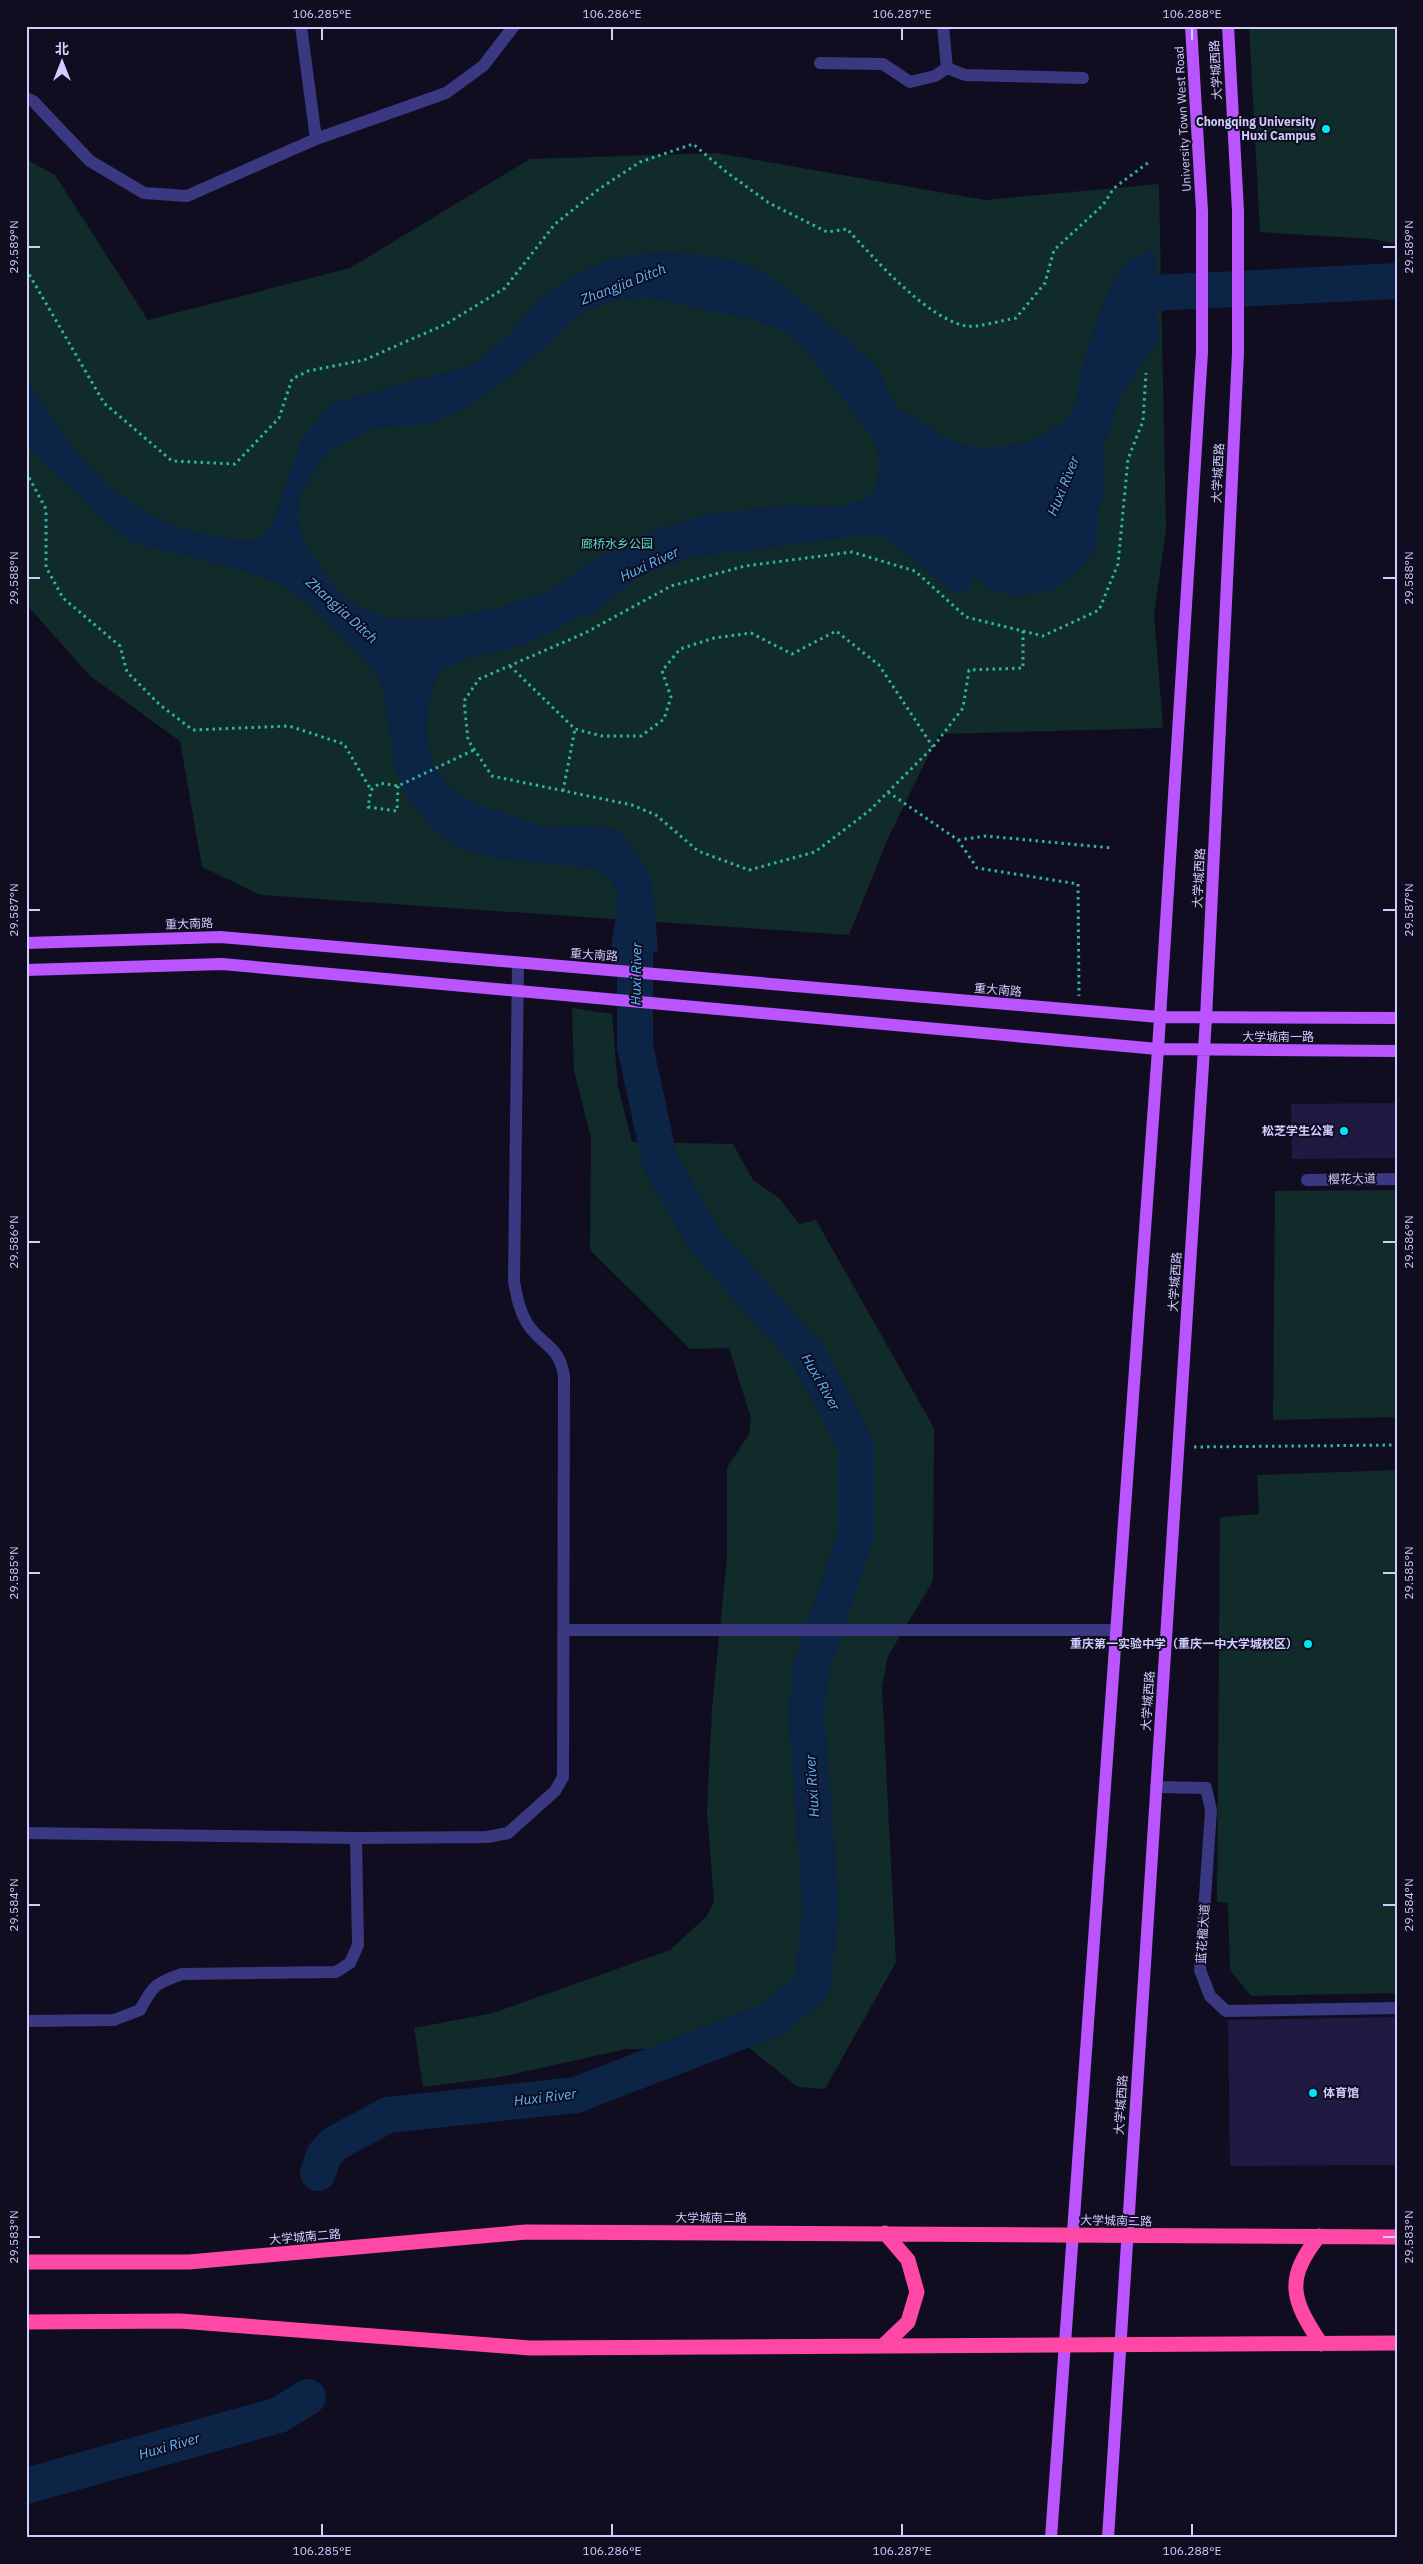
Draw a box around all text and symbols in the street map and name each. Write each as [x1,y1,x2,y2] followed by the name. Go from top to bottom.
[292,6,352,21] text: 106.285°E
[582,6,642,21] text: 106.286°E
[872,6,932,21] text: 106.287°E
[1162,6,1222,21] text: 106.288°E
[38,38,88,88] north arrow
[55,40,69,58] text: 北
[1206,40,1225,100] street label: 大学城西路
[1171,46,1194,192] street label: University Town West Road
[1196,114,1317,143] place label: Chongqing University Huxi Campus
[1320,123,1332,135] marker: Chongqing University Huxi Campus
[6,220,21,274] text: 29.589°N
[1401,220,1416,274] text: 29.589°N
[577,259,668,309] water label: Zhangjia Ditch
[1208,443,1227,503] street label: 大学城西路
[1043,453,1083,518] water label: Huxi River
[581,536,653,551] park label: 廊桥水乡公园
[617,542,682,585] water label: Huxi River
[6,551,21,605] text: 29.588°N
[1401,551,1416,605] text: 29.588°N
[302,572,382,647] water label: Zhangjia Ditch
[1189,848,1208,908] street label: 大学城西路
[6,883,21,937] text: 29.587°N
[1401,883,1416,937] text: 29.587°N
[165,915,213,932] street label: 重大南路
[626,942,646,1006] water label: Huxi River
[570,945,619,964] street label: 重大南路
[973,980,1023,999] street label: 重大南路
[1242,1029,1314,1044] street label: 大学城南一路
[1262,1123,1334,1138] place label: 松芝学生公寓
[1338,1125,1350,1137] marker: 松芝学生公寓
[1328,1171,1376,1186] street label: 樱花大道
[6,1215,21,1269] text: 29.586°N
[1401,1215,1416,1269] text: 29.586°N
[1165,1252,1184,1312] street label: 大学城西路
[798,1350,845,1414] water label: Huxi River
[6,1546,21,1600] text: 29.585°N
[1401,1546,1416,1600] text: 29.585°N
[1070,1636,1298,1651] place label: 重庆第一实验中学（重庆一中大学城校区）
[1302,1638,1314,1650] marker: 重庆第一实验中学（重庆一中大学城校区）
[1138,1671,1157,1731] street label: 大学城西路
[801,1753,823,1818] water label: Huxi River
[6,1878,21,1932] text: 29.584°N
[1401,1878,1416,1932] text: 29.584°N
[1193,1904,1212,1964] street label: 蓝花楹大道
[1111,2075,1130,2135] street label: 大学城西路
[513,2084,578,2110] water label: Huxi River
[1323,2085,1359,2100] place label: 体育馆
[1307,2087,1319,2099] marker: 体育馆
[6,2210,21,2264] text: 29.583°N
[675,2210,747,2225] street label: 大学城南二路
[1401,2210,1416,2264] text: 29.583°N
[1080,2212,1152,2229] street label: 大学城南二路
[268,2226,341,2247] street label: 大学城南二路
[136,2428,203,2463] water label: Huxi River
[292,2543,352,2558] text: 106.285°E
[582,2543,642,2558] text: 106.286°E
[872,2543,932,2558] text: 106.287°E
[1162,2543,1222,2558] text: 106.288°E

